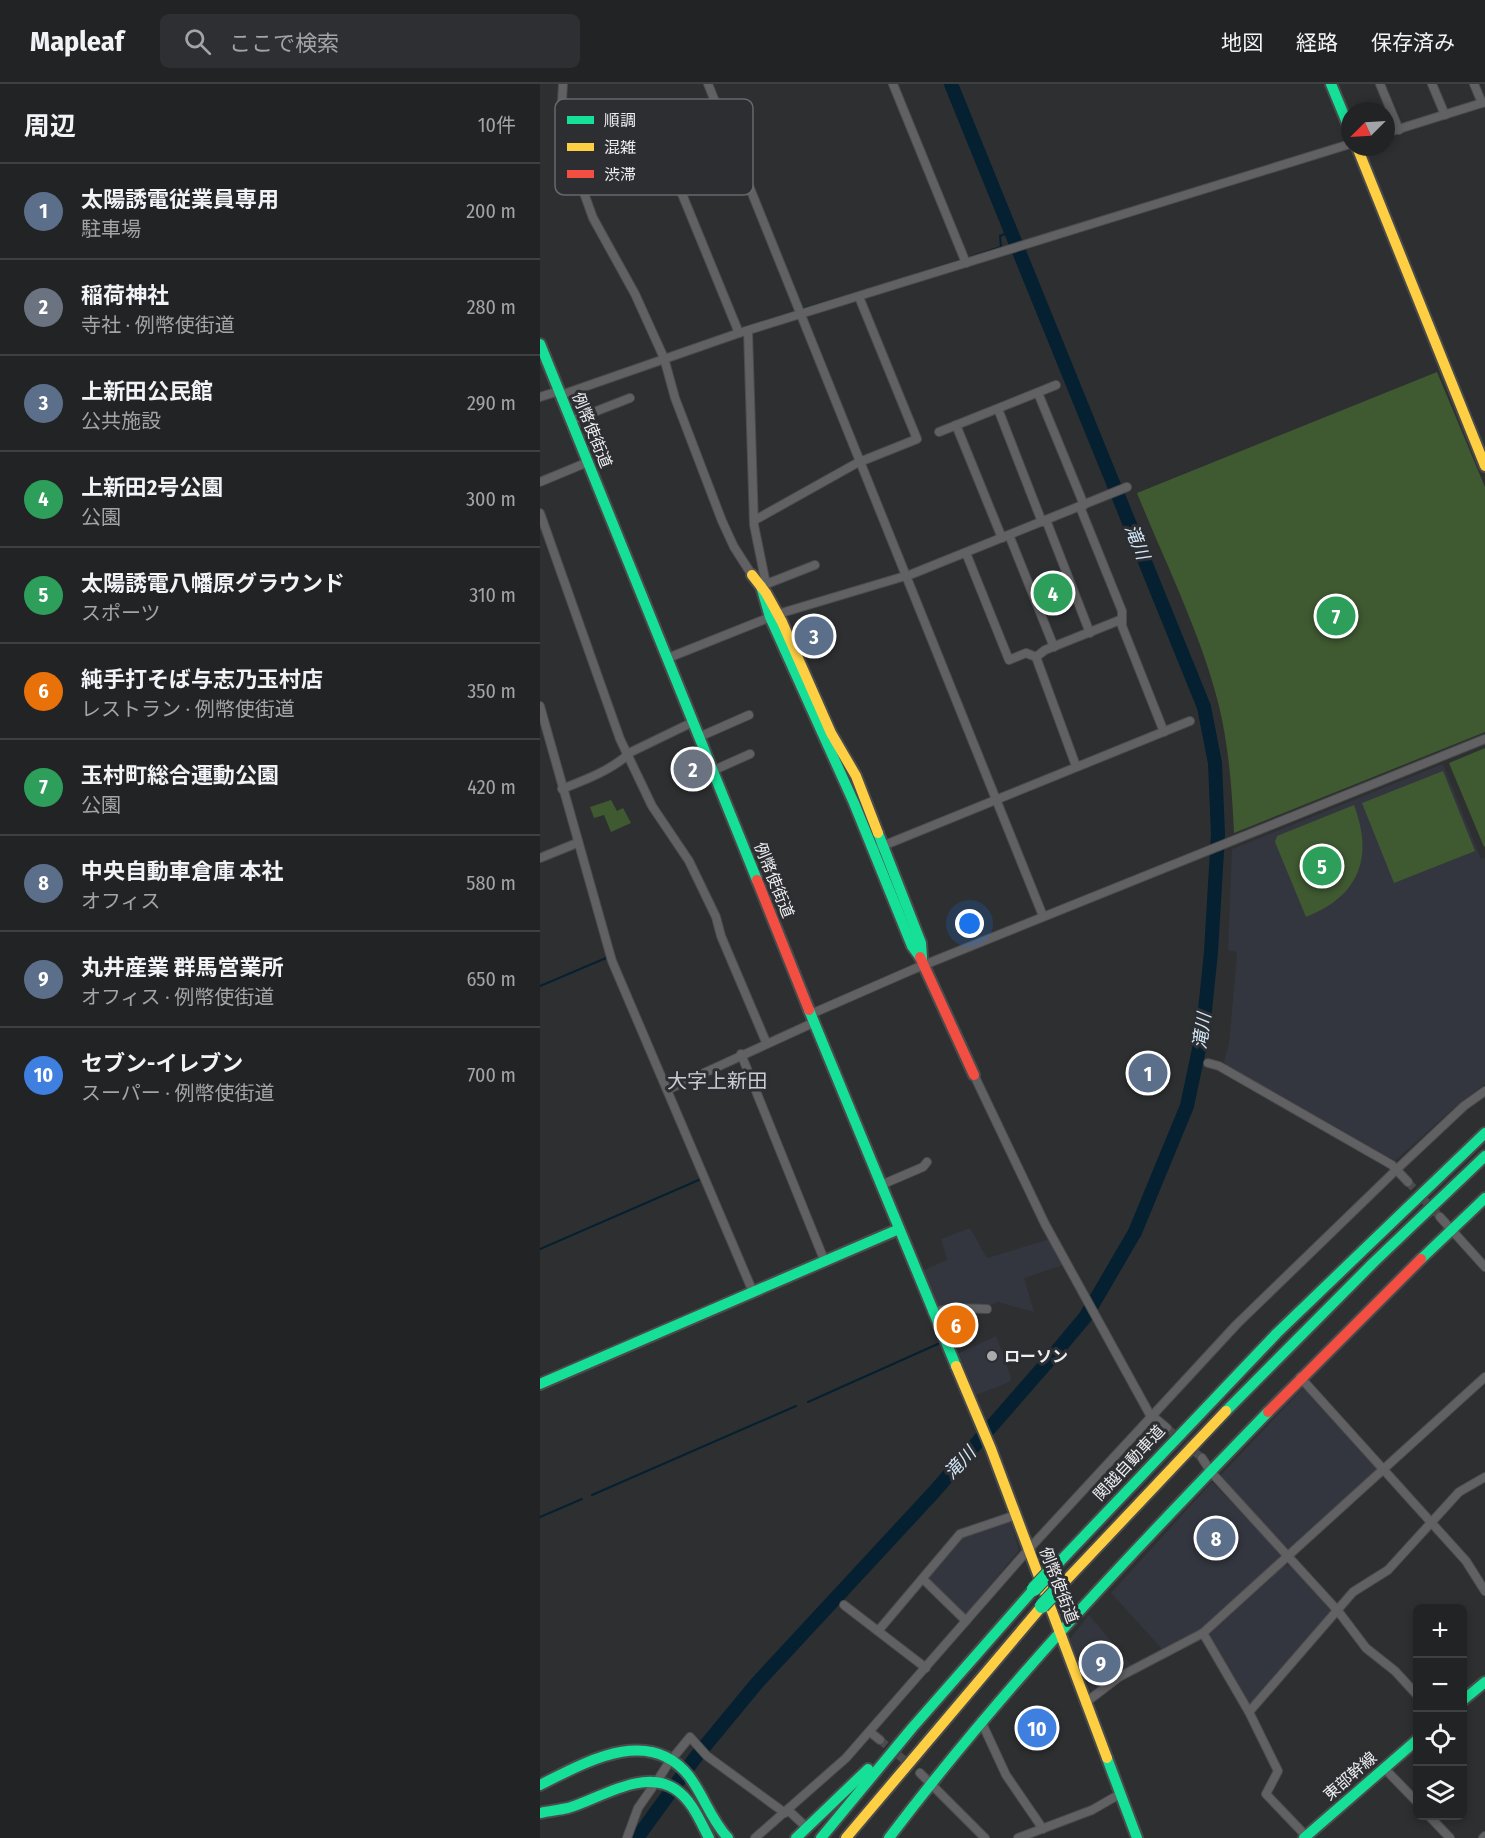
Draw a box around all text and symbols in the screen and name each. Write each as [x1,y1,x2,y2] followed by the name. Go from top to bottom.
[160,14,580,68] search box
[30,25,124,58] text: Mapleaf
[181,25,214,58] icon: search
[229,30,339,57] text: ここで検索
[1221,30,1263,56] text: 地図
[1296,30,1338,56] text: 経路
[1371,30,1455,56] text: 保存済み
[555,99,753,195] legend
[1341,102,1395,156] north arrow
[24,111,76,142] text: 周辺
[604,111,636,130] text: 順調
[478,113,516,137] text: 10件
[604,138,636,157] text: 混雑
[604,165,636,184] text: 渋滞
[81,186,279,213] text: 太陽誘電従業員専用
[39,199,48,223] text: 1
[466,199,516,223] text: 200 m
[81,217,141,241] text: 駐車場
[81,282,169,309] text: 稲荷神社
[39,295,48,319] text: 2
[467,295,516,319] text: 280 m
[81,313,235,337] text: 寺社 · 例幣使街道
[81,378,213,405] text: 上新田公民館
[568,389,616,471] street label: 例幣使街道
[39,391,48,415] text: 3
[467,391,516,415] text: 290 m
[81,409,161,433] text: 公共施設
[81,474,223,501] text: 上新田2号公園
[38,487,49,511] text: 4
[466,487,516,511] text: 300 m
[81,505,121,529] text: 公園
[1120,521,1155,565] water label: 滝川
[81,570,345,597] text: 太陽誘電八幡原グラウンド
[1034,570,1072,616] pin: 4
[39,583,48,607] text: 5
[469,583,516,607] text: 310 m
[1316,594,1356,638] pin: 7
[81,601,161,625] text: スポーツ
[794,614,834,658] pin: 3
[81,666,323,693] text: 純手打そば与志乃玉村店
[38,679,49,703] text: 6
[467,679,516,703] text: 350 m
[81,697,295,721] text: レストラン · 例幣使街道
[674,746,712,792] pin: 2
[81,762,279,789] text: 玉村町総合運動公園
[39,775,48,799] text: 7
[467,775,516,799] text: 420 m
[81,793,121,817] text: 公園
[750,839,798,921] street label: 例幣使街道
[1302,844,1342,888] pin: 5
[81,858,284,885] text: 中央自動車倉庫 本社
[38,871,49,895] text: 8
[466,871,516,895] text: 580 m
[81,889,161,913] text: オフィス
[955,909,984,938] your location
[81,954,284,981] text: 丸井産業 群馬営業所
[38,967,49,991] text: 9
[467,967,516,991] text: 650 m
[81,985,274,1009] text: オフィス · 例幣使街道
[1189,1010,1216,1050] water label: 滝川
[81,1050,243,1077] text: セブン-イレブン
[1128,1050,1168,1096] pin: 1
[34,1063,53,1087] text: 10
[467,1063,516,1087] text: 700 m
[667,1069,767,1093] district label: 大字上新田
[81,1081,274,1105] text: スーパー · 例幣使街道
[936,1302,976,1348] pin: 6
[1004,1347,1068,1366] place label: ローソン
[985,1349,999,1363] marker: ローソン
[1089,1421,1169,1505] street label: 関越自動車道
[940,1441,982,1484] water label: 滝川
[1196,1516,1236,1560] pin: 8
[1036,1544,1082,1626] street label: 例幣使街道
[1413,1604,1467,1820] map controls
[1413,1604,1467,1658] button: +
[1082,1640,1120,1686] pin: 9
[1413,1658,1467,1712] button: −
[1018,1706,1056,1750] pin: 10
[1413,1712,1467,1766] button: locate
[1320,1748,1380,1804] street label: 東部幹線
[1413,1766,1467,1820] button: layers

